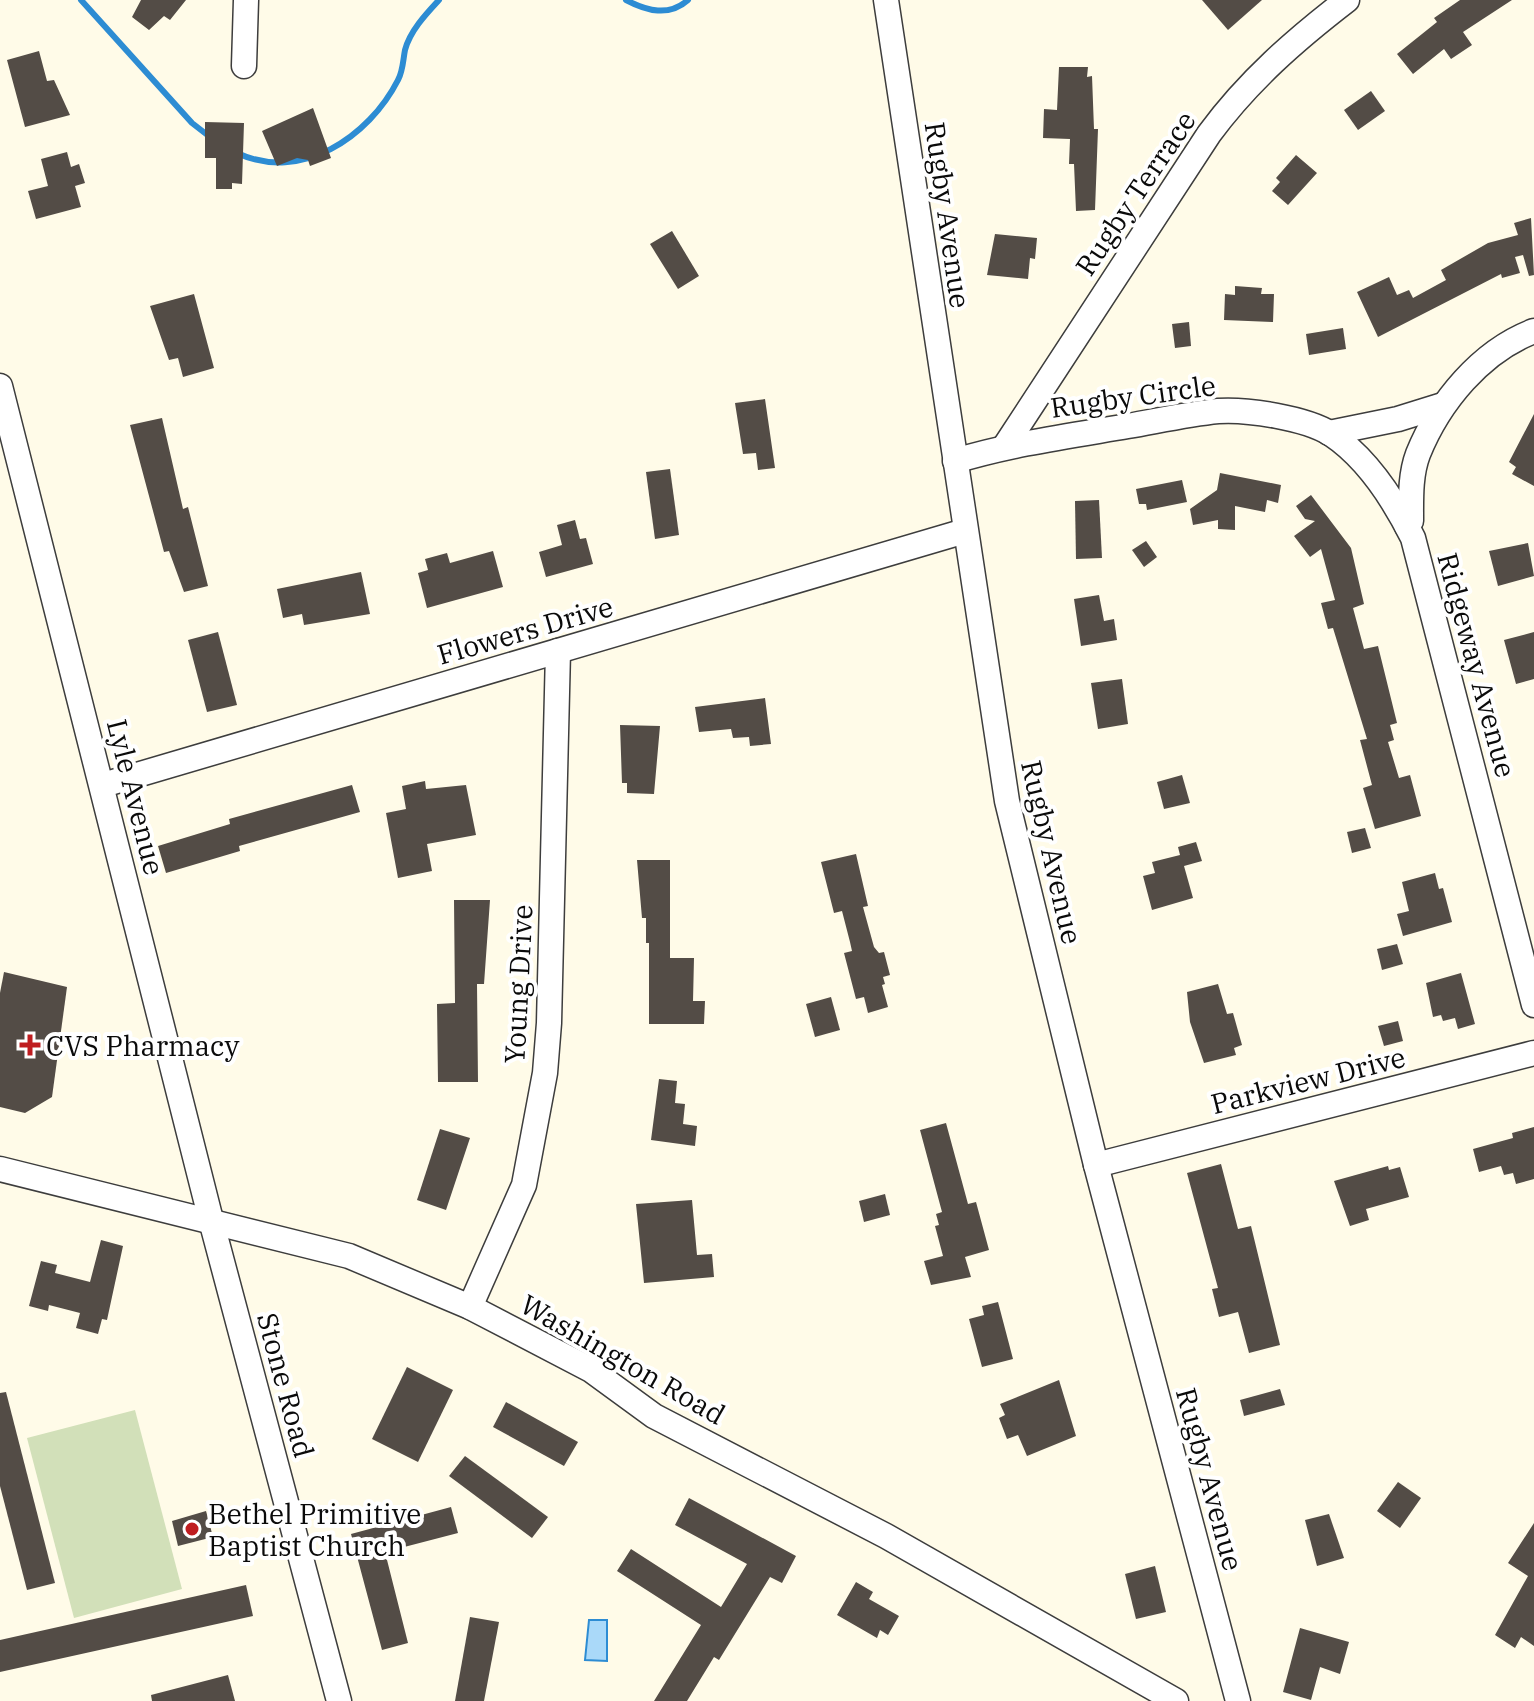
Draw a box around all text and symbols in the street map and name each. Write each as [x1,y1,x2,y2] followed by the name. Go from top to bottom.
[1066,104,1204,282] street label: Rugby Terrace
[917,119,979,311] street label: Rugby Avenue
[1048,366,1218,426] street label: Rugby Circle
[1429,549,1525,781] street label: Ridgeway Avenue
[433,587,617,673] street label: Flowers Drive
[99,715,173,879] street label: Lyle Avenue
[1013,756,1091,948] street label: Rugby Avenue
[495,904,541,1064] street label: Young Drive
[46,1027,240,1064] place label: CVS Pharmacy
[21,1036,39,1054] marker: CVS Pharmacy
[1207,1038,1409,1122] street label: Parkview Drive
[514,1285,732,1433] street label: Washington Road
[249,1309,323,1461] street label: Stone Road
[1168,1384,1252,1574] street label: Rugby Avenue
[208,1495,421,1564] place label: Bethel Primitive Baptist Church
[183,1520,201,1538] marker: Bethel Primitive Baptist Church

